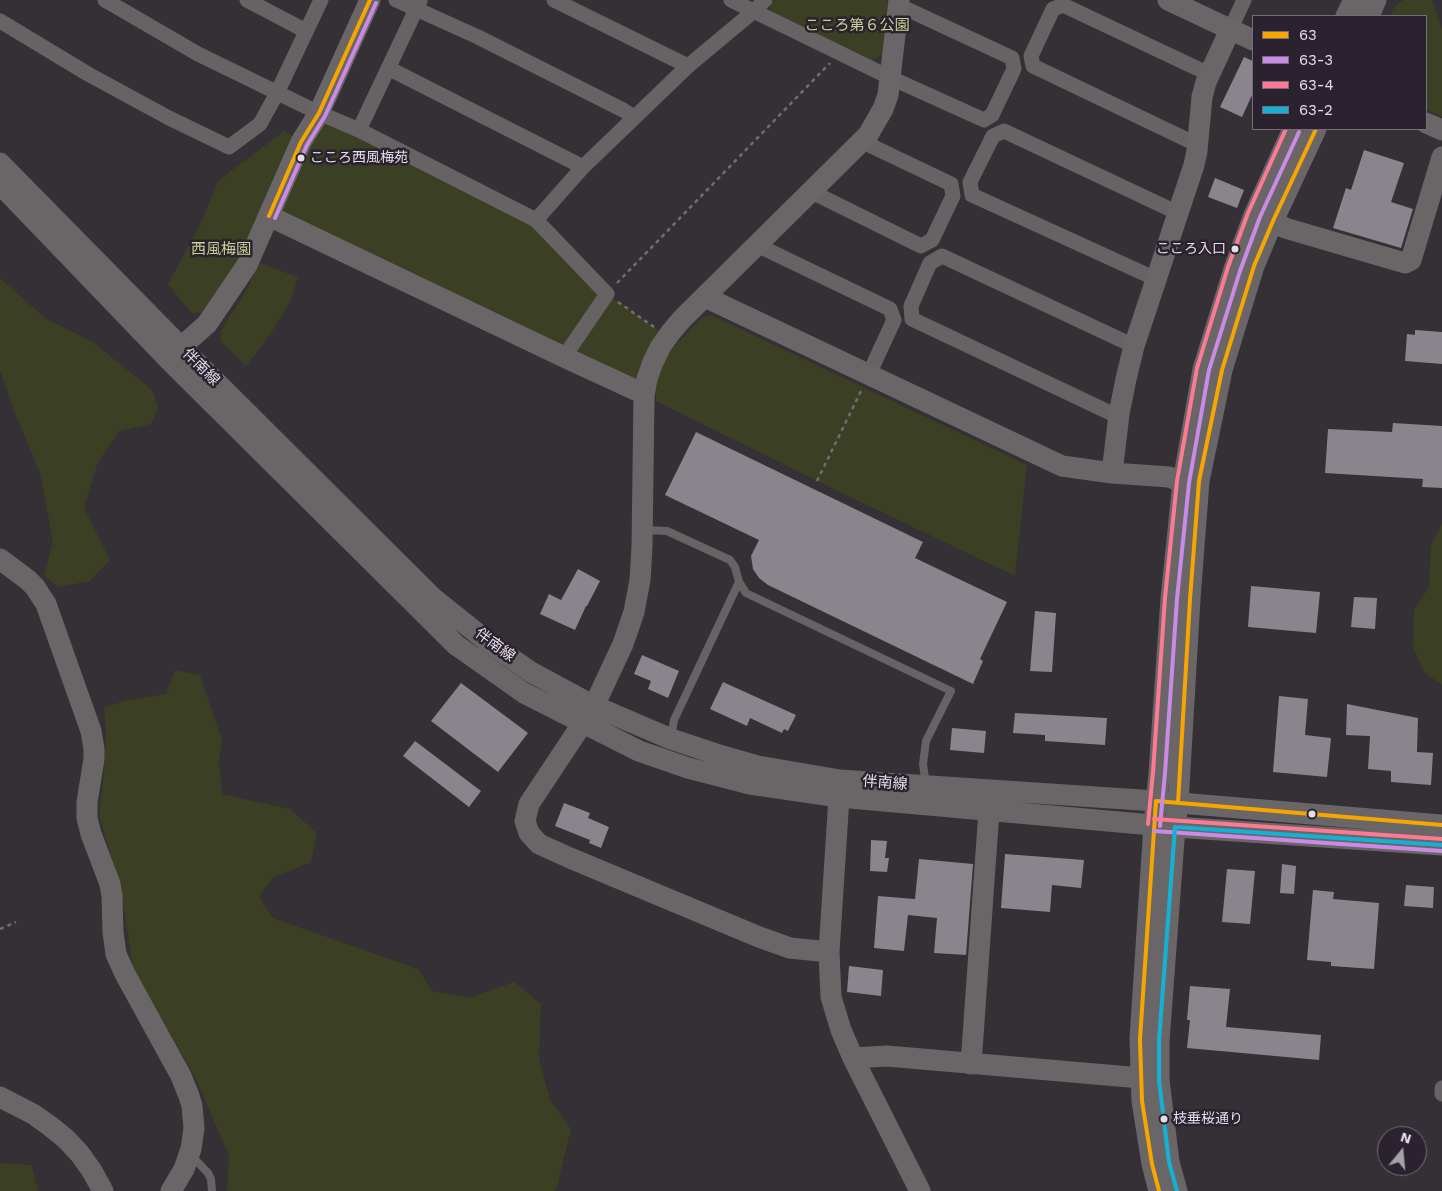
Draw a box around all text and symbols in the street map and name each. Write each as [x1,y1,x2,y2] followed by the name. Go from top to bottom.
[1252,15,1427,130] legend
[805,17,909,35] park label: こころ第６公園
[1299,26,1317,44] text: 63
[1299,51,1333,69] text: 63-3
[1299,76,1334,94] text: 63-4
[1299,101,1333,119] text: 63-2
[310,150,408,166] place label: こころ西風梅苑
[296,153,306,163] marker: こころ西風梅苑
[191,241,251,259] park label: 西風梅園
[1156,241,1226,257] place label: こころ入口
[1230,244,1240,254] marker: こころ入口
[179,345,223,389] street label: 伴南線
[472,624,518,666] street label: 伴南線
[862,772,908,794] street label: 伴南線
[1307,809,1317,819] unlabelled marker
[1173,1111,1243,1127] place label: 枝垂桜通り
[1159,1114,1169,1124] marker: 枝垂桜通り
[1377,1126,1427,1176] north arrow
[1399,1128,1413,1147] text: N

